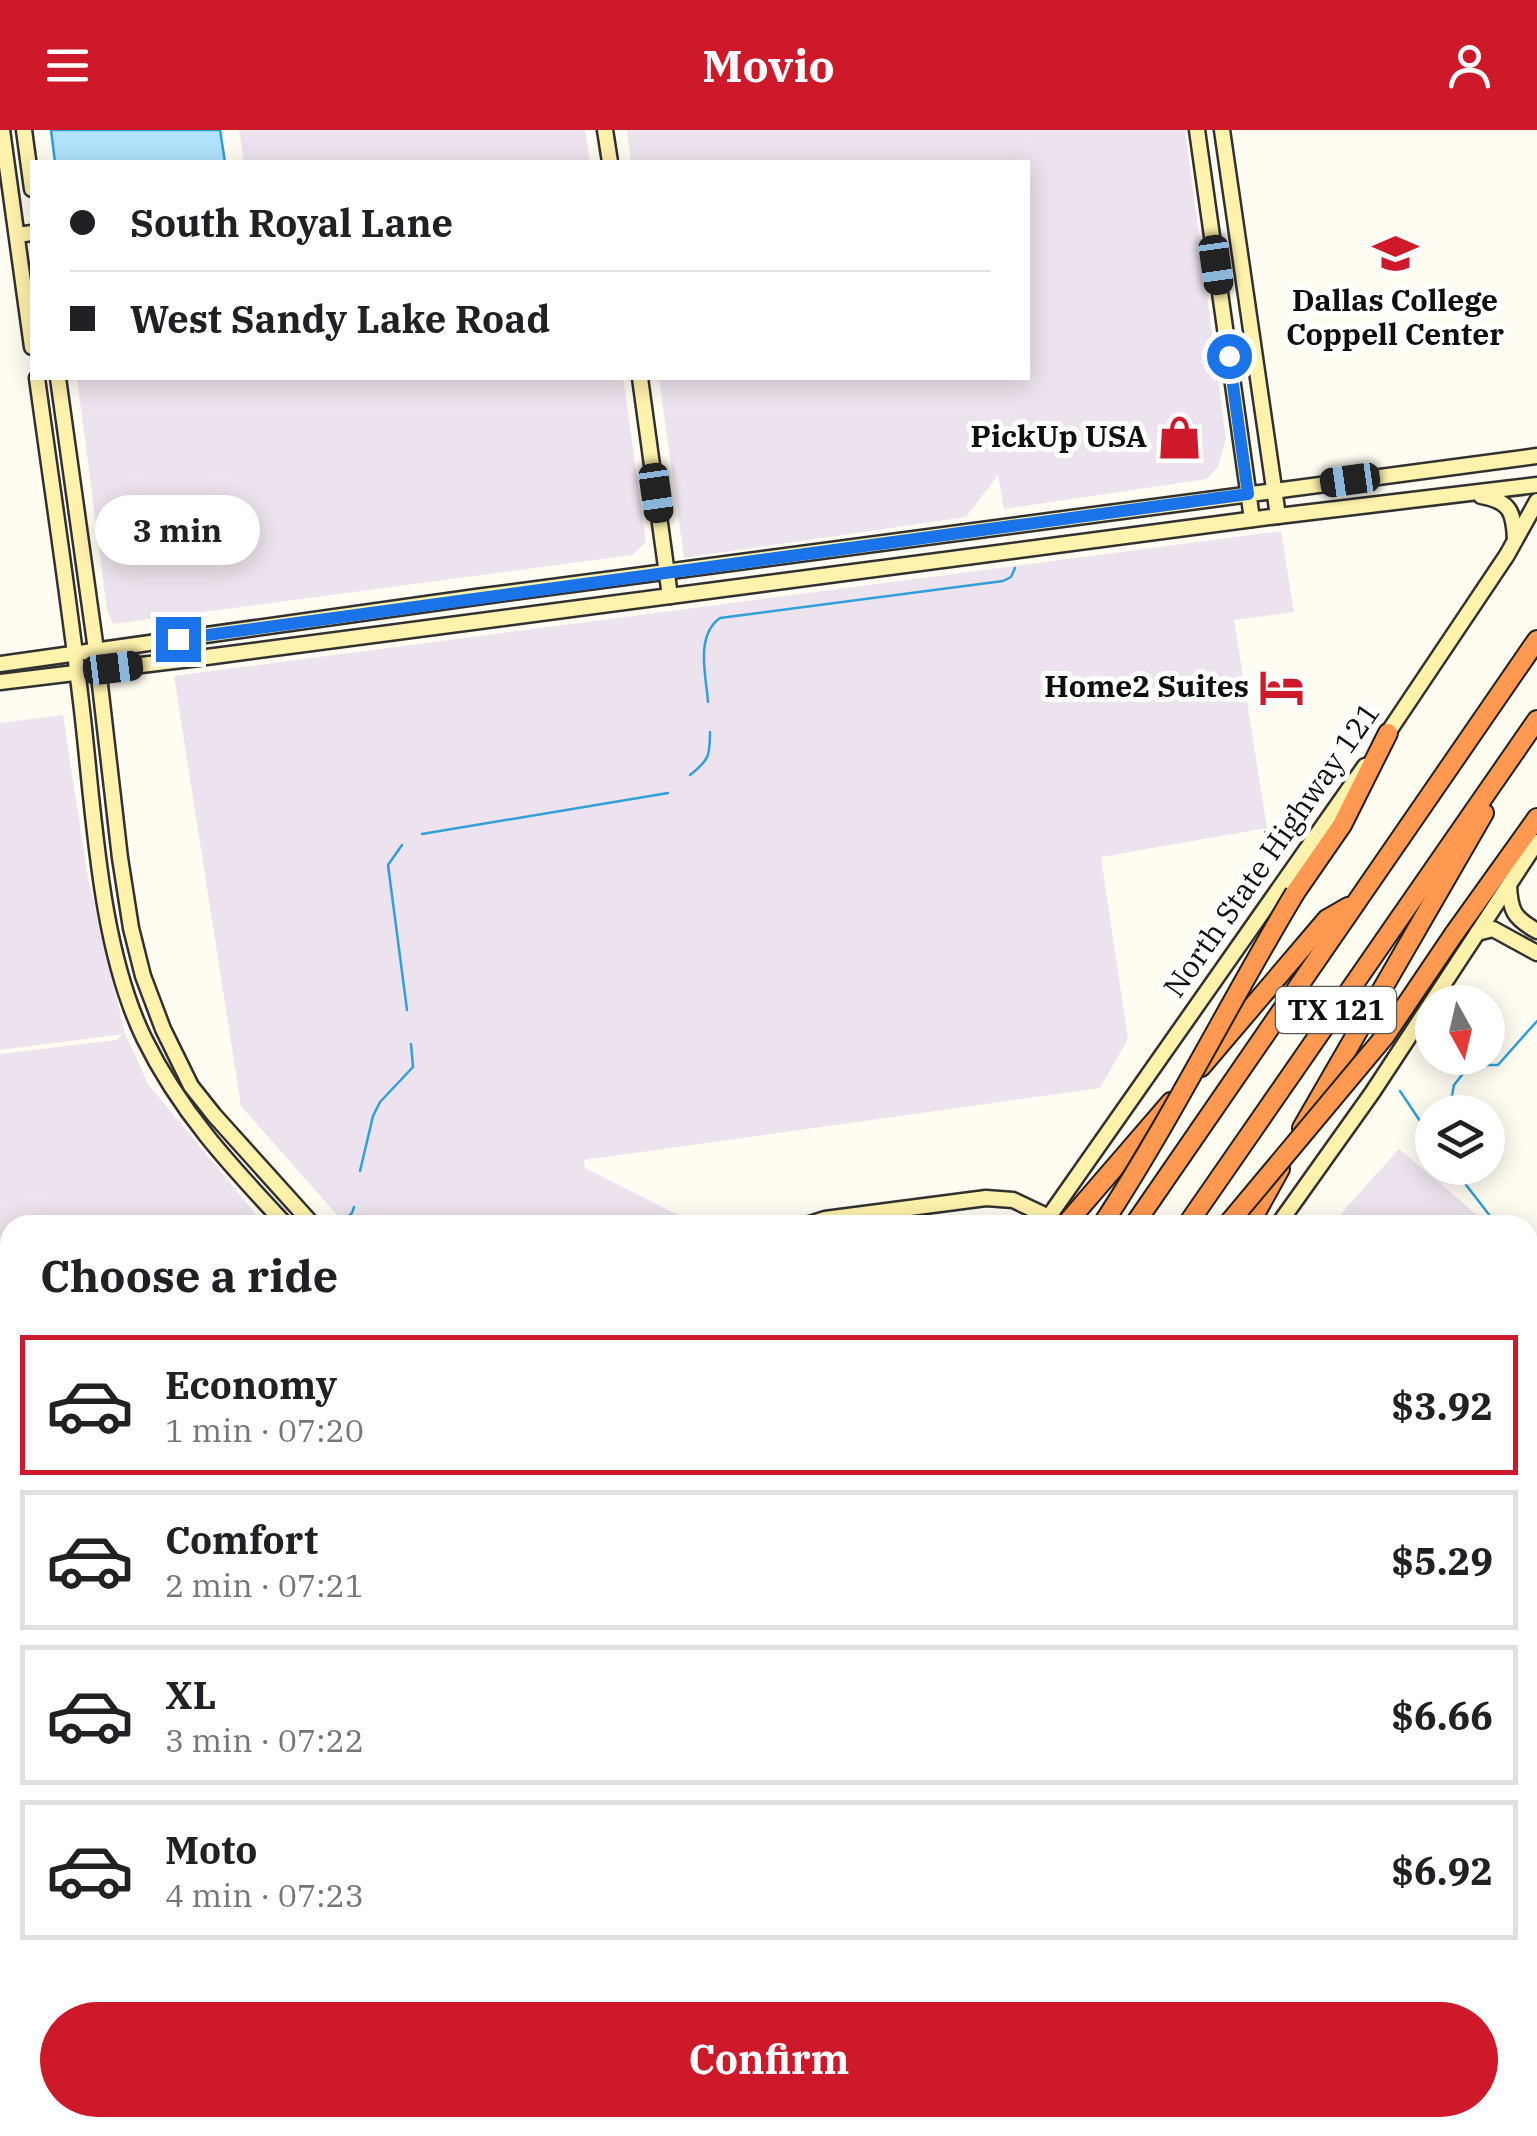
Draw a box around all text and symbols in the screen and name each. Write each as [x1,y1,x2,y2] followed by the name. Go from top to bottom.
[702,36,835,94] text: Movio
[40,38,95,93] icon: menu
[1442,38,1497,93] icon: person
[130,198,453,247] text: South Royal Lane
[1371,230,1419,278] school or university icon: Dallas College Coppell Center
[1197,233,1235,297] car
[1286,280,1504,353] place label: Dallas College Coppell Center
[130,294,550,343] text: West Sandy Lake Road
[1207,334,1252,379] route start
[1156,413,1204,461] shop icon: PickUp USA
[970,416,1147,455] place label: PickUp USA
[637,461,675,525] car
[1318,461,1382,499] car
[96,494,260,564] callout: 3 min
[133,509,222,551] text: 3 min
[156,617,201,662] route end
[81,649,145,687] car
[1258,663,1306,711] hotel icon: Home2 Suites
[1044,666,1249,705] place label: Home2 Suites
[1154,694,1388,1004] street label: North State Highway 121
[1415,985,1505,1075] north arrow
[1415,985,1505,1185] map controls
[1276,987,1396,1033] road number: TX 121
[1415,1095,1505,1185] button: layers
[40,1246,338,1304] text: Choose a ride
[45,1360,135,1450] icon: car
[165,1360,337,1409] text: Economy
[1391,1381,1493,1430] text: $3.92
[165,1409,364,1451] text: 1 min · 07:20
[45,1515,135,1605] icon: car
[165,1515,318,1564] text: Comfort
[1391,1536,1493,1585] text: $5.29
[165,1564,364,1606] text: 2 min · 07:21
[45,1670,135,1760] icon: car
[165,1670,216,1719] text: XL
[1391,1691,1493,1740] text: $6.66
[165,1719,364,1761] text: 3 min · 07:22
[45,1825,135,1915] icon: car
[165,1825,257,1874] text: Moto
[1391,1846,1493,1895] text: $6.92
[165,1874,364,1916] text: 4 min · 07:23
[40,2002,1498,2117] button: Confirm

